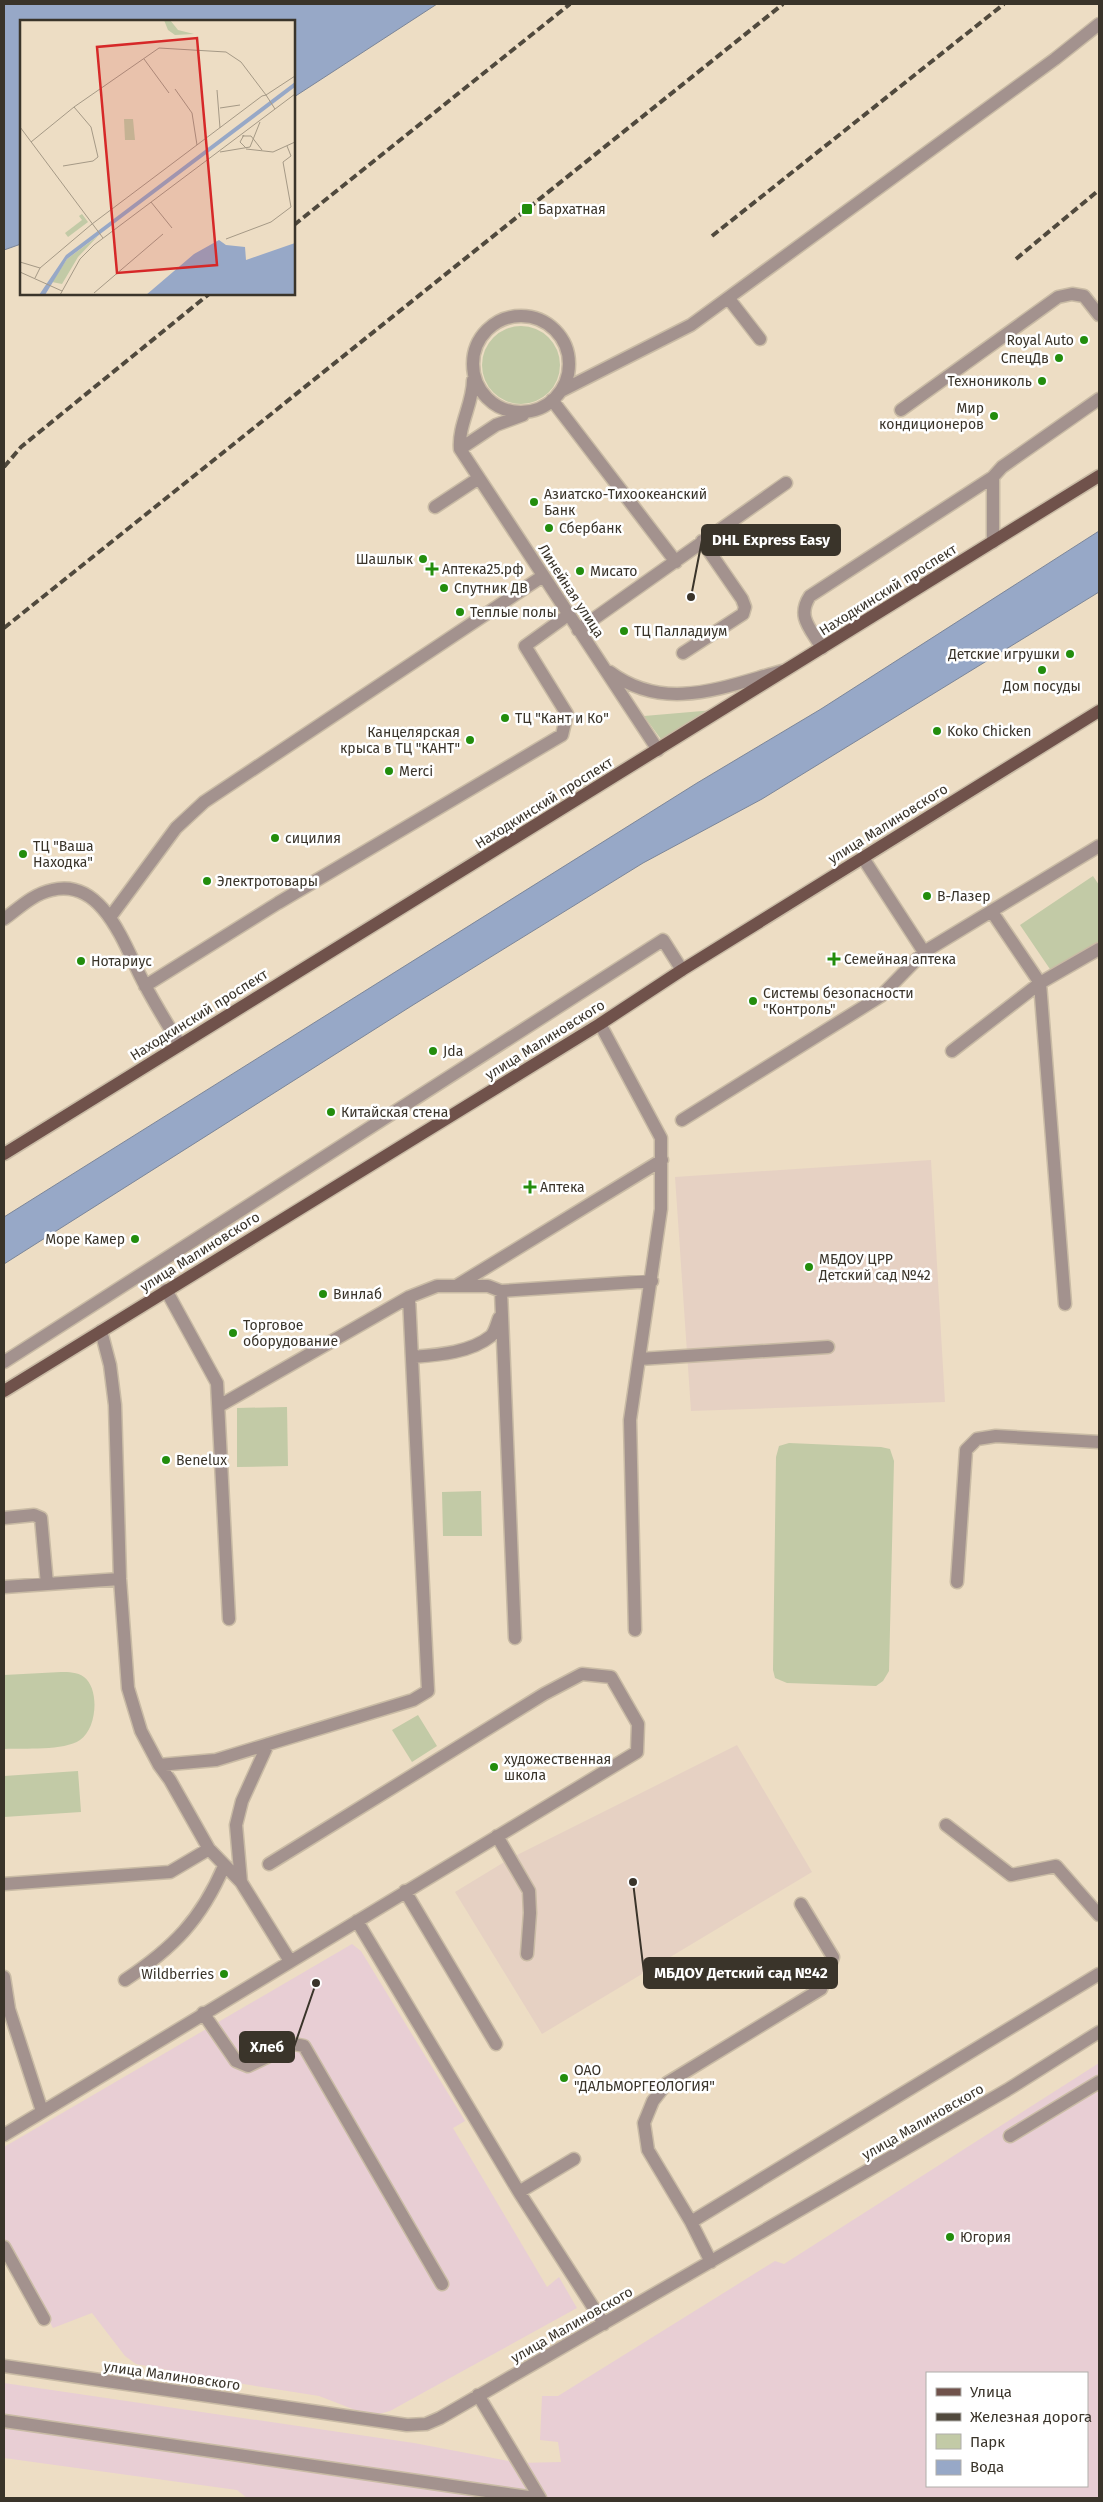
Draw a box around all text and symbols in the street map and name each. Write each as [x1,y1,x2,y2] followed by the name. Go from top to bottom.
[20,20,295,295] inset map
[538,201,606,218] place label: Бархатная
[520,202,534,216] marker: Бархатная
[1006,332,1074,349] place label: Royal Auto
[1078,334,1090,346] marker: Royal Auto
[1001,350,1049,367] place label: СпецДв
[1053,352,1065,364] marker: СпецДв
[948,373,1032,390] place label: Технониколь
[1036,375,1048,387] marker: Технониколь
[879,400,984,433] place label: Мир кондиционеров
[988,410,1000,422] marker: Мир кондиционеров
[544,486,707,519] place label: Азиатско-Тихоокеанский Банк
[528,496,540,508] marker: Азиатско-Тихоокеанский Банк
[559,520,623,537] place label: Сбербанк
[543,522,555,534] marker: Сбербанк
[702,525,840,555] callout: DHL Express Easy
[712,531,830,549] text: DHL Express Easy
[816,540,961,639] street label: Находкинский проспект
[534,541,608,641] street label: Линейная улица
[356,551,414,568] place label: Шашлык
[417,553,429,565] marker: Шашлык
[442,561,524,578] place label: Аптека25.рф
[426,563,438,575] marker: Аптека25.рф
[590,563,637,580] place label: Мисато
[574,565,586,577] marker: Мисато
[454,580,528,597] place label: Спутник ДВ
[438,582,450,594] marker: Спутник ДВ
[470,604,557,621] place label: Теплые полы
[454,606,466,618] marker: Теплые полы
[634,623,728,640] place label: ТЦ Палладиум
[618,625,630,637] marker: ТЦ Палладиум
[947,646,1060,663] place label: Детские игрушки
[1064,648,1076,660] marker: Детские игрушки
[1036,664,1048,676] marker: Дом посуды
[1002,678,1081,695] place label: Дом посуды
[515,710,609,727] place label: ТЦ "Кант и Ко"
[499,712,511,724] marker: ТЦ "Кант и Ко"
[947,723,1032,740] place label: Koko Chicken
[340,724,460,757] place label: Канцелярская крыса в ТЦ "КАНТ"
[931,725,943,737] marker: Koko Chicken
[464,734,476,746] marker: Канцелярская крыса в ТЦ "КАНТ"
[472,753,617,852] street label: Находкинский проспект
[399,763,433,780] place label: Merci
[383,765,395,777] marker: Merci
[825,780,951,868] street label: улица Малиновского
[285,830,341,847] place label: сицилия
[269,832,281,844] marker: сицилия
[33,838,94,871] place label: ТЦ "Ваша Находка"
[17,848,29,860] marker: ТЦ "Ваша Находка"
[217,873,318,890] place label: Электротовары
[201,875,213,887] marker: Электротовары
[937,888,990,905] place label: В-Лазер
[921,890,933,902] marker: В-Лазер
[844,951,956,968] place label: Семейная аптека
[91,953,152,970] place label: Нотариус
[828,953,840,965] marker: Семейная аптека
[75,955,87,967] marker: Нотариус
[127,965,272,1064] street label: Находкинский проспект
[763,985,914,1018] place label: Системы безопасности "Контроль"
[747,995,759,1007] marker: Системы безопасности "Контроль"
[482,996,608,1084] street label: улица Малиновского
[443,1043,463,1060] place label: Jda
[427,1045,439,1057] marker: Jda
[341,1104,448,1121] place label: Китайская стена
[325,1106,337,1118] marker: Китайская стена
[540,1179,585,1196] place label: Аптека
[524,1181,536,1193] marker: Аптека
[137,1208,263,1296] street label: улица Малиновского
[45,1231,125,1248] place label: Море Камер
[129,1233,141,1245] marker: Море Камер
[818,1251,931,1284] place label: МБДОУ ЦРР Детский сад №42
[803,1261,815,1273] marker: МБДОУ ЦРР Детский сад №42
[333,1286,382,1303] place label: Винлаб
[317,1288,329,1300] marker: Винлаб
[243,1317,338,1350] place label: Торговое оборудование
[227,1327,239,1339] marker: Торговое оборудование
[176,1452,227,1469] place label: Benelux
[160,1454,172,1466] marker: Benelux
[504,1751,611,1784] place label: художественная школа
[488,1761,500,1773] marker: художественная школа
[644,1958,837,1988] callout: МБДОУ Детский сад №42
[654,1964,828,1982] text: МБДОУ Детский сад №42
[141,1966,214,1983] place label: Wildberries
[218,1968,230,1980] marker: Wildberries
[240,2032,294,2062] callout: Хлеб
[249,2038,284,2056] text: Хлеб
[574,2062,715,2095] place label: ОАО "ДАЛЬМОРГЕОЛОГИЯ"
[558,2072,570,2084] marker: ОАО "ДАЛЬМОРГЕОЛОГИЯ"
[859,2080,987,2164] street label: улица Малиновского
[960,2229,1011,2246] place label: Югория
[944,2231,956,2243] marker: Югория
[508,2283,636,2367] street label: улица Малиновского
[103,2358,241,2394] street label: улица Малиновского
[926,2372,1088,2487] legend
[970,2383,1012,2401] text: Улица
[970,2408,1092,2426] text: Железная дорога
[970,2433,1005,2451] text: Парк
[970,2458,1004,2476] text: Вода

